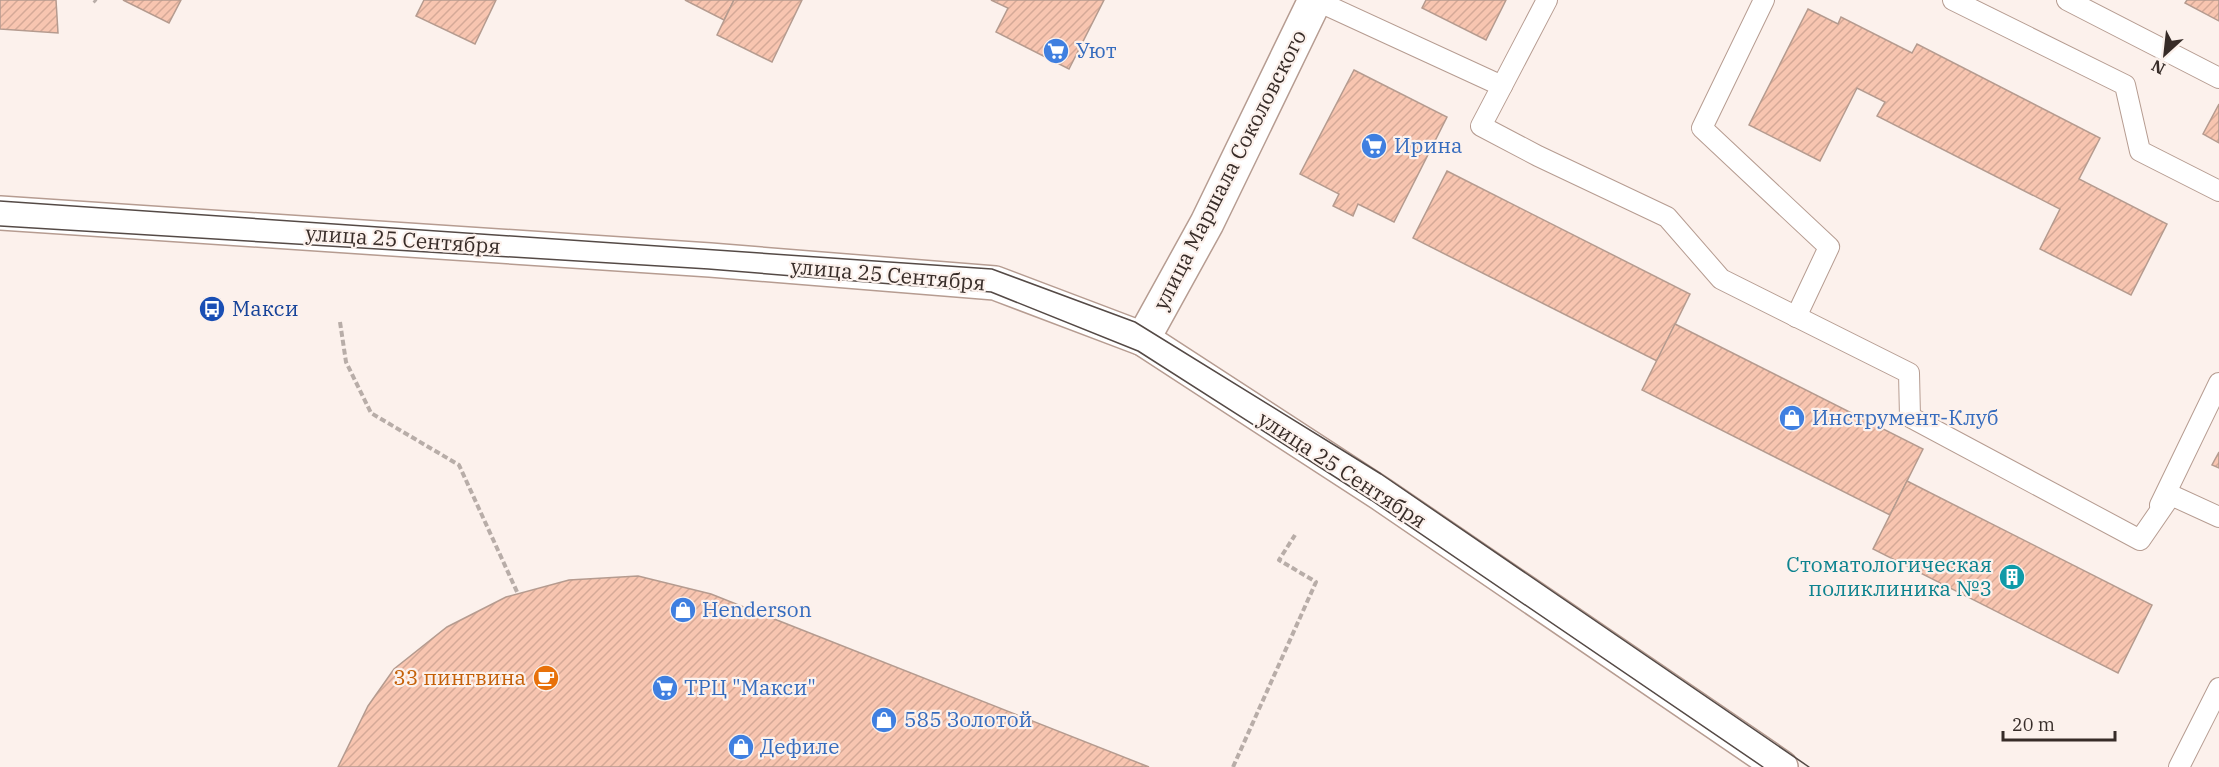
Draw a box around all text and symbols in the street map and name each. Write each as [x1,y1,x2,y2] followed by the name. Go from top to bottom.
[2135,24,2195,84] north arrow
[1146,25,1312,314] street label: улица Маршала Соколовского
[1041,36,1071,66] supermarket icon: Уют
[1076,36,1117,64] place label: Уют
[2148,56,2168,79] text: N
[1359,131,1389,161] supermarket icon: Ирина
[1394,131,1463,159] place label: Ирина
[305,218,502,260] street label: улица 25 Сентября
[790,252,987,296] street label: улица 25 Сентября
[197,294,227,324] bus stop icon: Макси
[232,294,299,322] place label: Макси
[1777,403,1807,433] shop icon: Инструмент-Клуб
[1812,403,1998,431] place label: Инструмент-Клуб
[1253,404,1432,534] street label: улица 25 Сентября
[1786,550,1992,602] place label: Стоматологическая поликлиника №3
[1997,562,2027,592] building icon: Стоматологическая поликлиника №3
[668,595,698,625] shop icon: Henderson
[702,595,812,623] place label: Henderson
[393,663,526,691] place label: 33 пингвина
[531,663,561,693] cafe icon: 33 пингвина
[650,673,680,703] supermarket icon: ТРЦ "Макси"
[684,673,816,701] place label: ТРЦ "Макси"
[2003,704,2116,742] scale bar
[869,705,899,735] shop icon: 585 Золотой
[904,705,1032,733] place label: 585 Золотой
[2012,713,2055,736] text: 20 m
[726,732,756,762] shop icon: Дефиле
[760,732,839,760] place label: Дефиле

